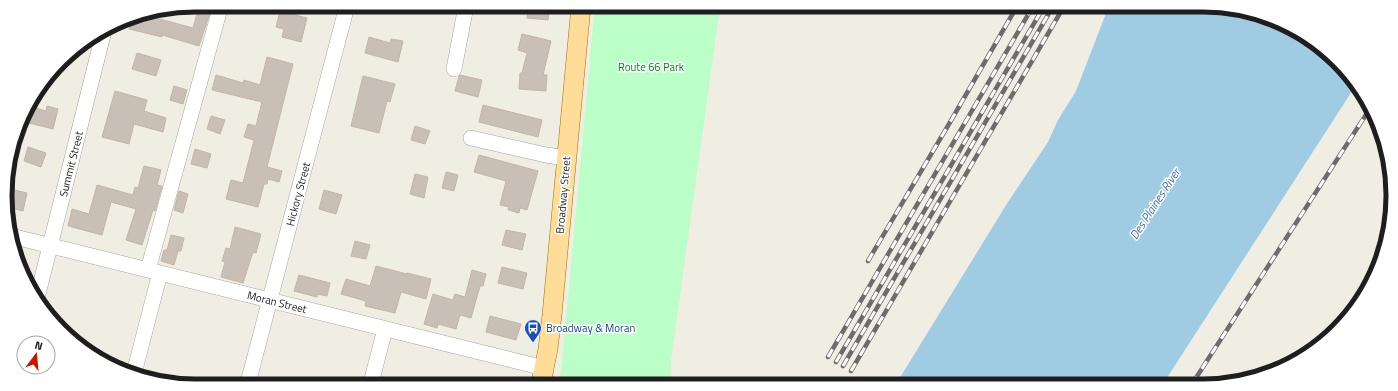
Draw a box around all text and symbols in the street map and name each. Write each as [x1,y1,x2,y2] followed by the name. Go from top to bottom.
[618,59,685,75] park label: Route 66 Park
[55,129,87,199] street label: Summit Street
[552,156,574,234] street label: Broadway Street
[282,160,314,228] street label: Hickory Street
[1124,163,1186,243] water label: Des Plaines River
[245,287,309,317] street label: Moran Street
[523,318,543,343] bus stop icon: Broadway & Moran
[546,320,635,336] place label: Broadway & Moran
[16,335,56,375] north arrow
[33,337,45,354] text: N

